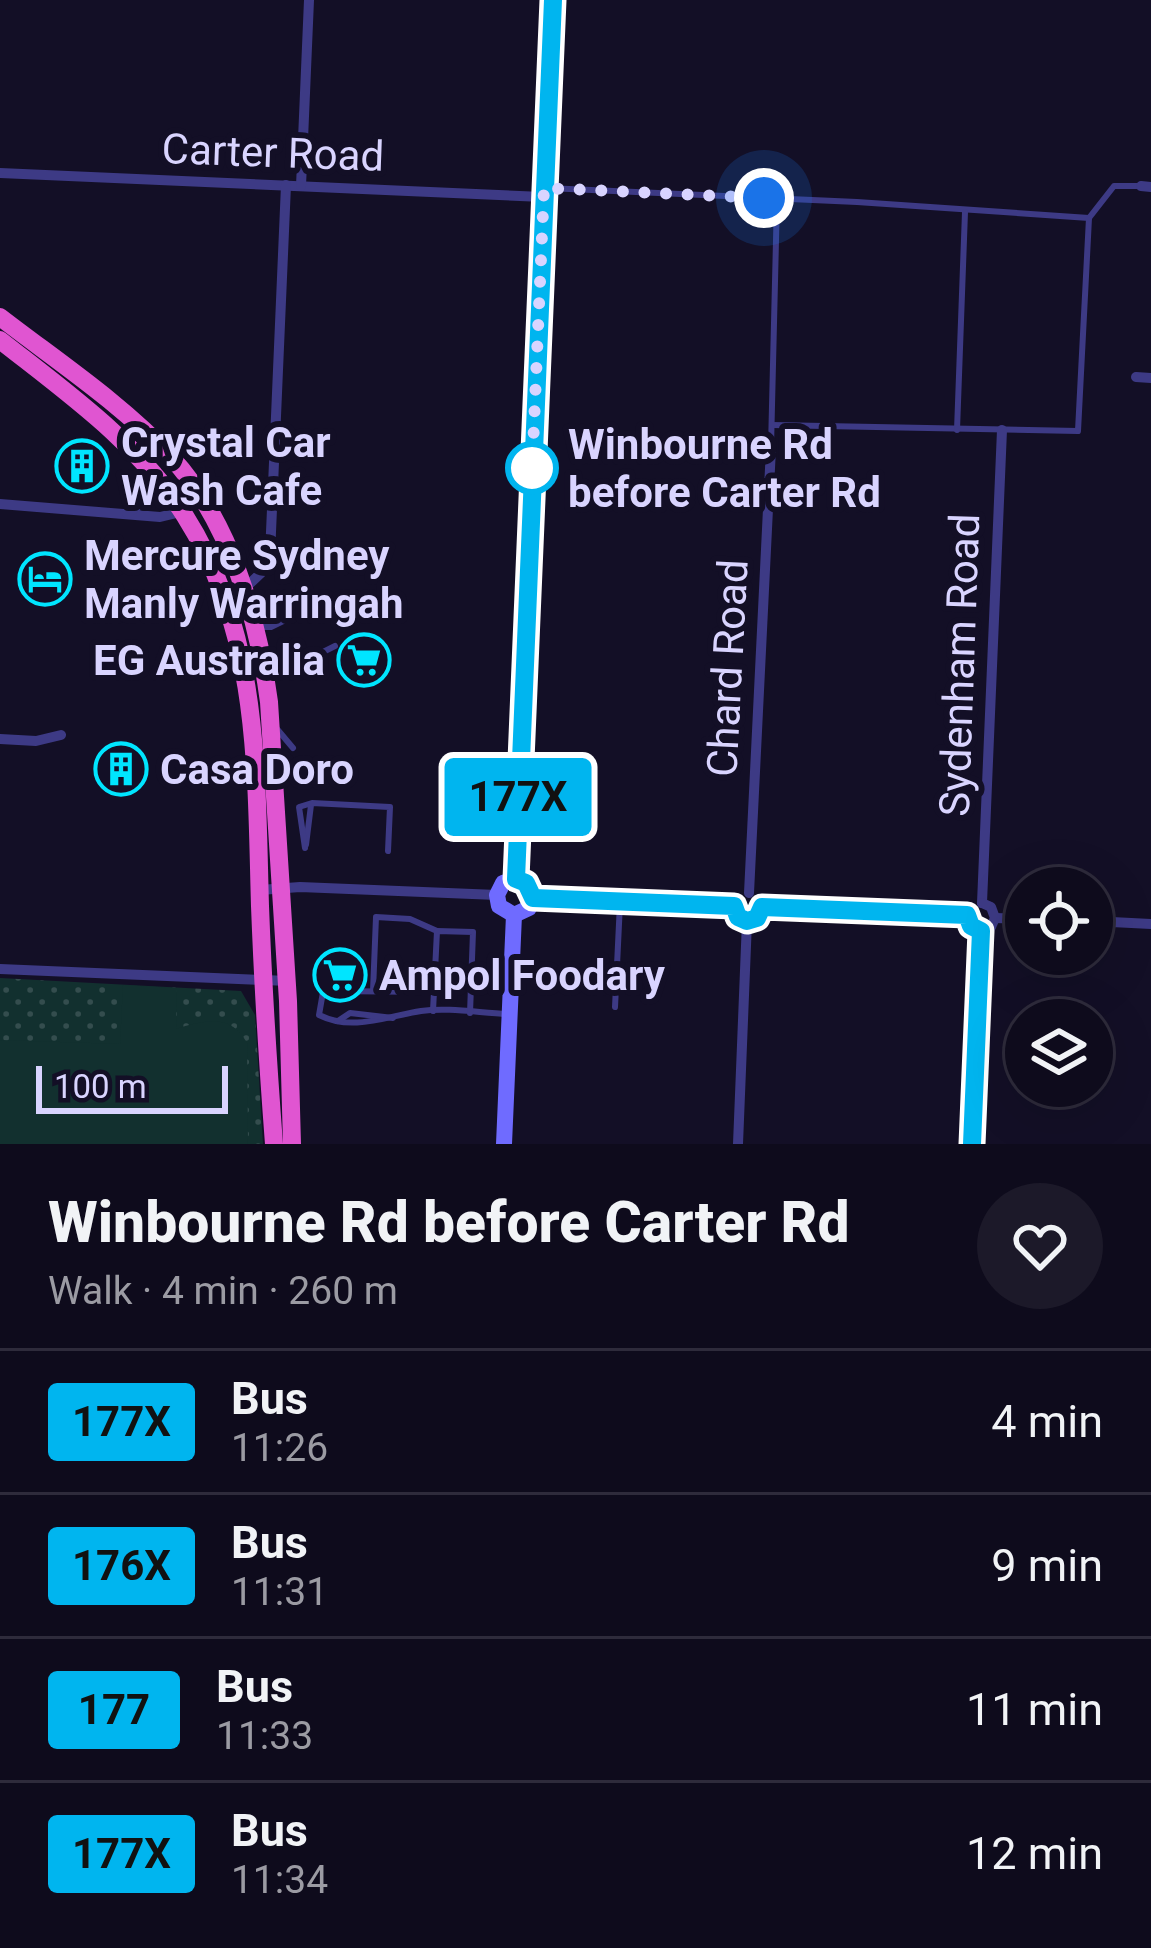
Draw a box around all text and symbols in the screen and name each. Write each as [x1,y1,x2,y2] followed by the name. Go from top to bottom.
[161,124,385,181] street label: Carter Road
[734,168,794,228] your location
[121,418,331,515] place label: Crystal Car Wash Cafe
[568,420,881,517] place label: Winbourne Rd before Carter Rd
[54,438,110,494] building icon: Crystal Car Wash Cafe
[507,443,557,493] marker: Winbourne Rd before Carter Rd
[930,513,989,817] street label: Sydenham Road
[84,531,403,628] place label: Mercure Sydney Manly Warringah
[17,551,73,607] hotel icon: Mercure Sydney Manly Warringah
[697,558,758,778] street label: Chard Road
[336,632,392,688] supermarket icon: EG Australia
[93,636,325,685] place label: EG Australia
[93,741,149,797] building icon: Casa Doro
[160,745,354,794] place label: Casa Doro
[434,758,602,836] line badge: 177X
[469,772,567,821] text: 177X
[1005,867,1113,1107] map controls
[1005,867,1113,975] button: locate
[312,947,368,1003] supermarket icon: Ampol Foodary
[379,951,666,1000] place label: Ampol Foodary
[1005,999,1113,1107] button: layers
[36,1060,228,1113] scale bar
[54,1067,147,1106] text: 100 m
[977,1183,1103,1309] button: heart
[48,1189,850,1256] text: Winbourne Rd before Carter Rd
[48,1268,398,1314] text: Walk · 4 min · 260 m
[231,1372,308,1425] text: Bus
[991,1395,1103,1448] text: 4 min
[72,1397,171,1446] text: 177X
[231,1425,328,1471] text: 11:26
[231,1516,308,1569] text: Bus
[991,1539,1103,1592] text: 9 min
[72,1541,171,1590] text: 176X
[231,1569,328,1615] text: 11:31
[216,1660,293,1713] text: Bus
[966,1683,1103,1736] text: 11 min
[78,1685,150,1734] text: 177
[216,1713,313,1759] text: 11:33
[231,1804,308,1857] text: Bus
[966,1827,1103,1880] text: 12 min
[72,1829,171,1878] text: 177X
[231,1857,328,1903] text: 11:34

